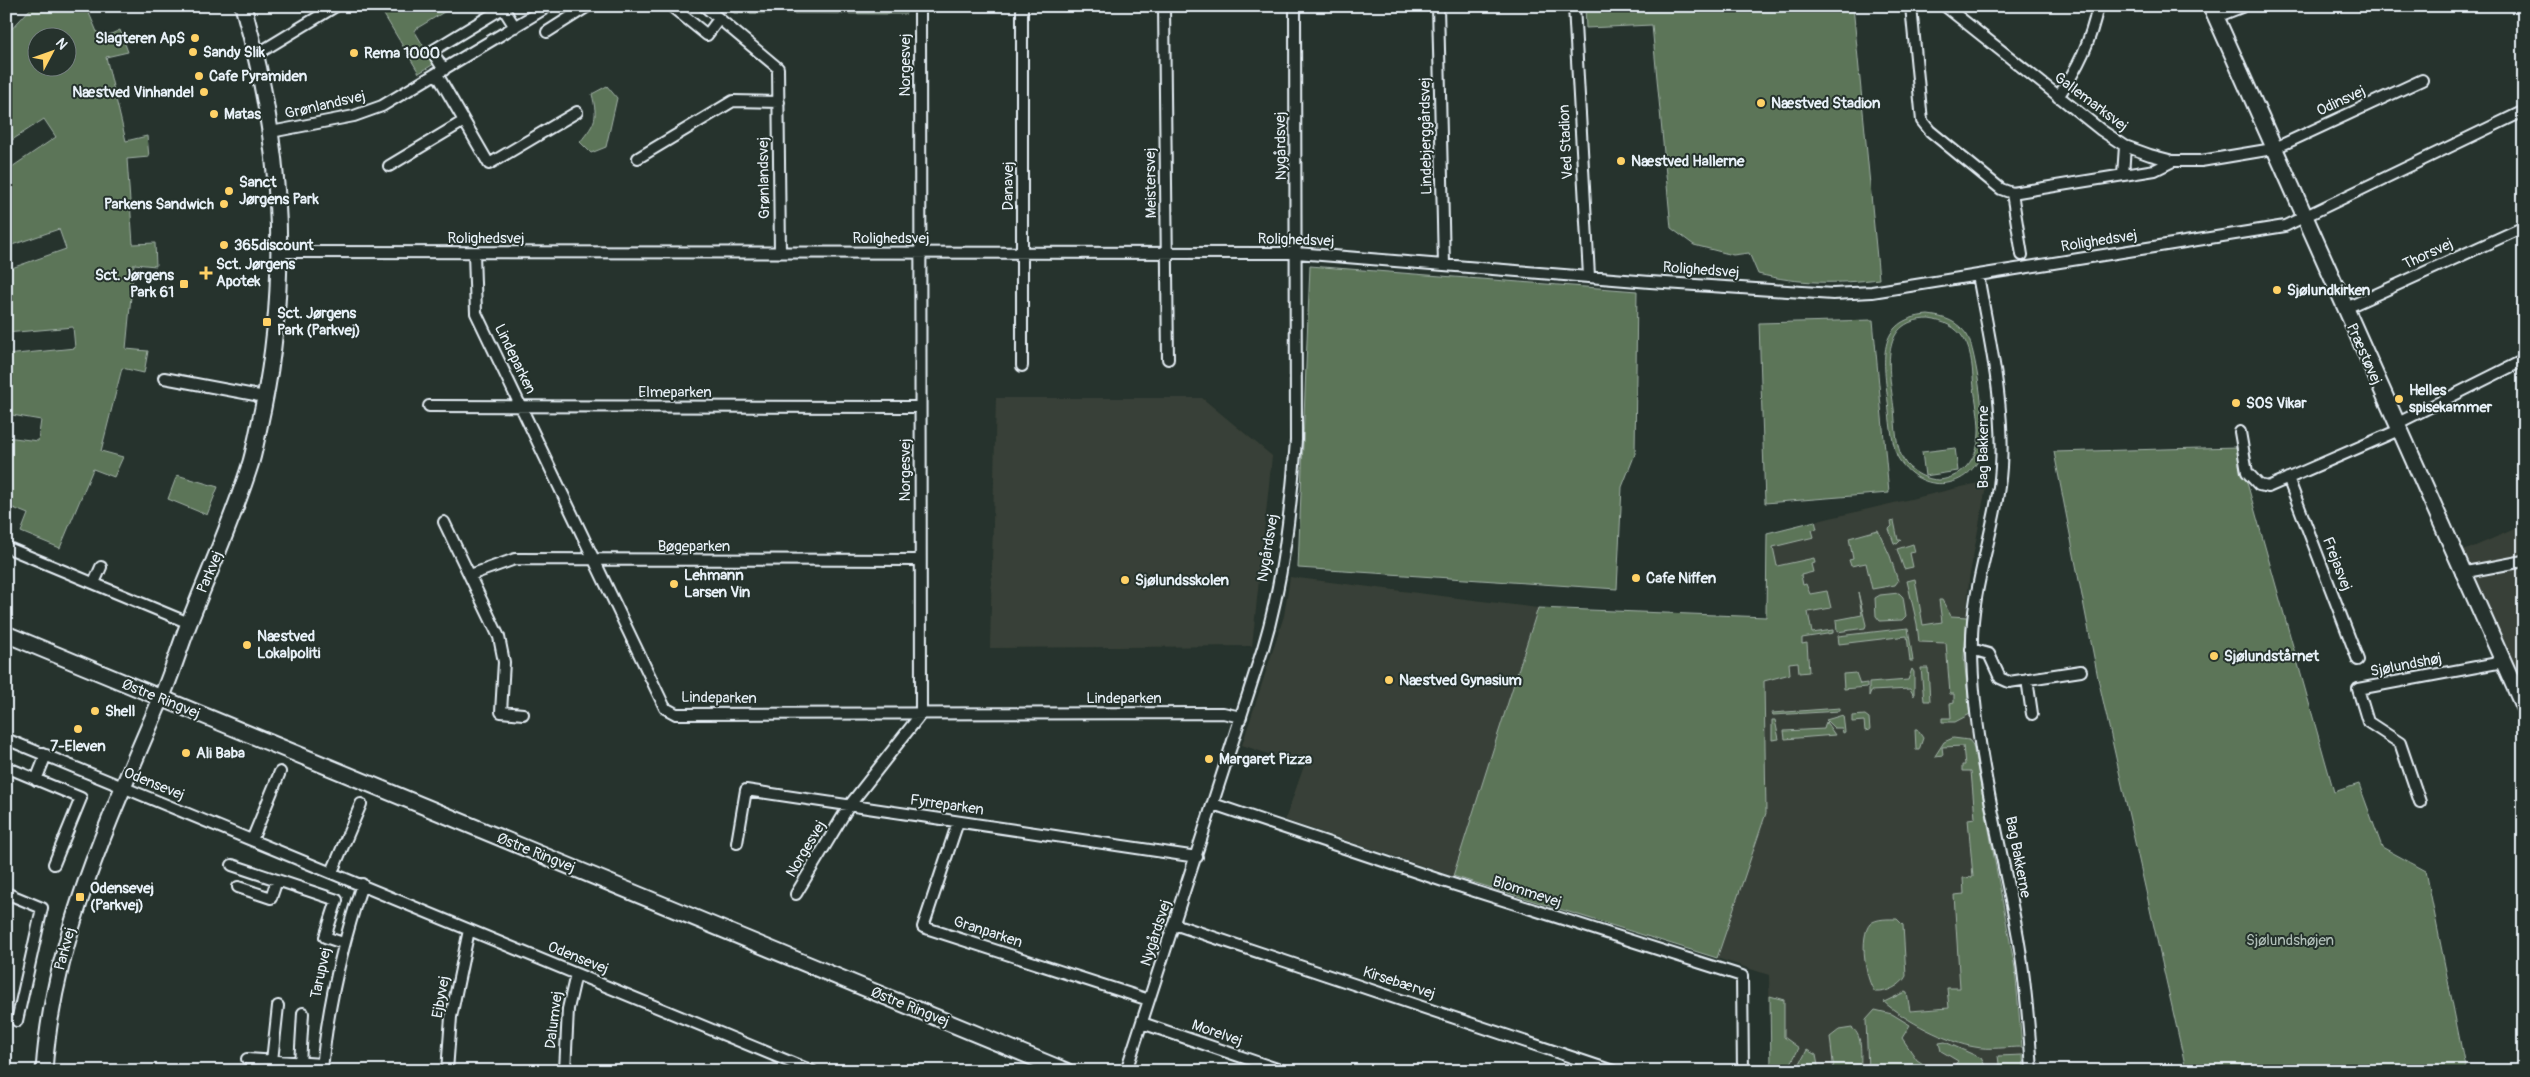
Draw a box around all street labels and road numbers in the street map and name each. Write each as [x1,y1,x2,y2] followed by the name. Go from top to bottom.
[896,34,915,96] street label: Norgesvej
[2050,68,2132,136] street label: Gallemarksvej
[1415,77,1437,195] street label: Lindebjerggårdsvej
[2313,81,2369,121] street label: Odinsvej
[283,87,367,123] street label: Grønlandsvej
[1555,104,1577,180] street label: Ved Stadion
[1271,112,1291,180] street label: Nygårdsvej
[754,137,774,219] street label: Grønlandsvej
[1141,148,1161,218] street label: Meistersvej
[999,162,1018,211] street label: Danavej
[2060,226,2138,256] street label: Rolighedsvej
[448,229,524,248] street label: Rolighedsvej
[853,229,929,248] street label: Rolighedsvej
[1257,229,1335,251] street label: Rolighedsvej
[2400,234,2456,274] street label: Thorsvej
[1662,258,1740,282] street label: Rolighedsvej
[2342,320,2386,388] street label: Præstøvej
[490,321,540,397] street label: Lindeparken
[638,383,712,402] street label: Elmeparken
[1974,405,1993,488] street label: Bag Bakkerne
[896,439,915,501] street label: Norgesvej
[1253,513,1283,583] street label: Nygårdsvej
[2318,534,2356,594] street label: Frejasvej
[658,537,730,556] street label: Bøgeparken
[193,548,227,596] street label: Parkvej
[2369,649,2443,681] street label: Sjølundshøj
[119,675,203,723] street label: Østre Ringvej
[681,688,757,708] street label: Lindeparken
[1086,689,1162,708] street label: Lindeparken
[121,763,187,805] street label: Odensevej
[909,790,985,820] street label: Fyrreparken
[2001,815,2035,900] street label: Bag Bakkerne
[782,817,830,881] street label: Norgesvej
[494,829,578,877] street label: Østre Ringvej
[1490,872,1564,912] street label: Blommevej
[1136,897,1176,969] street label: Nygårdsvej
[951,912,1025,952] street label: Granparken
[50,925,80,973] street label: Parkvej
[545,937,611,979] street label: Odensevej
[306,946,336,1000] street label: Tarupvej
[1360,962,1438,1004] street label: Kirsebærvej
[428,974,454,1020] street label: Ejbyvej
[868,983,952,1031] street label: Østre Ringvej
[541,990,567,1050] street label: Dalumvej
[1189,1015,1245,1051] street label: Morelvej

